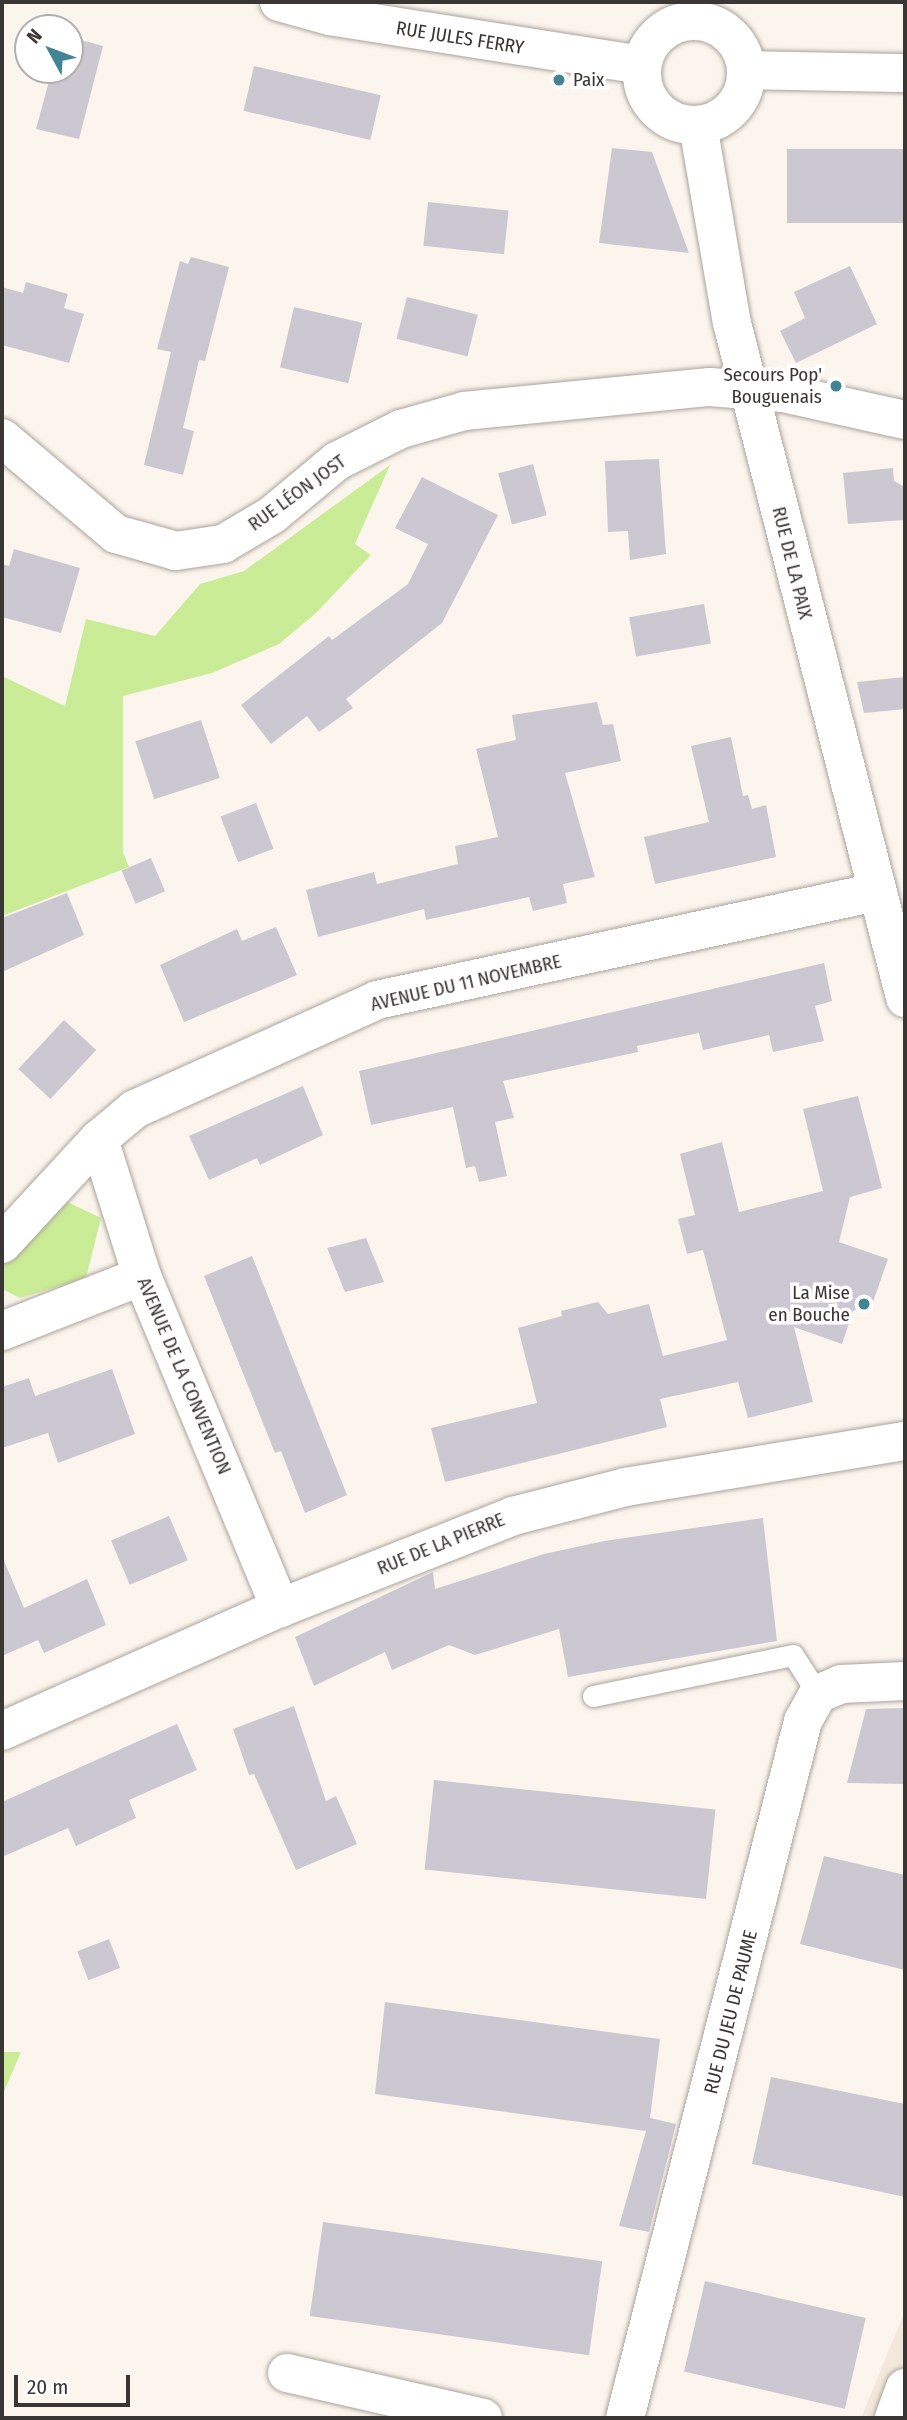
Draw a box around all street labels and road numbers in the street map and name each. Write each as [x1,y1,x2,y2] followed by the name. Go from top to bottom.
[394,17,526,59] street label: RUE JULES FERRY
[244,450,350,536] street label: RUE LÉON JOST
[767,504,817,622] street label: RUE DE LA PAIX
[368,950,564,1016] street label: AVENUE DU 11 NOVEMBRE
[132,1274,236,1478] street label: AVENUE DE LA CONVENTION
[374,1508,508,1580] street label: RUE DE LA PIERRE
[700,1928,762,2096] street label: RUE DU JEU DE PAUME

